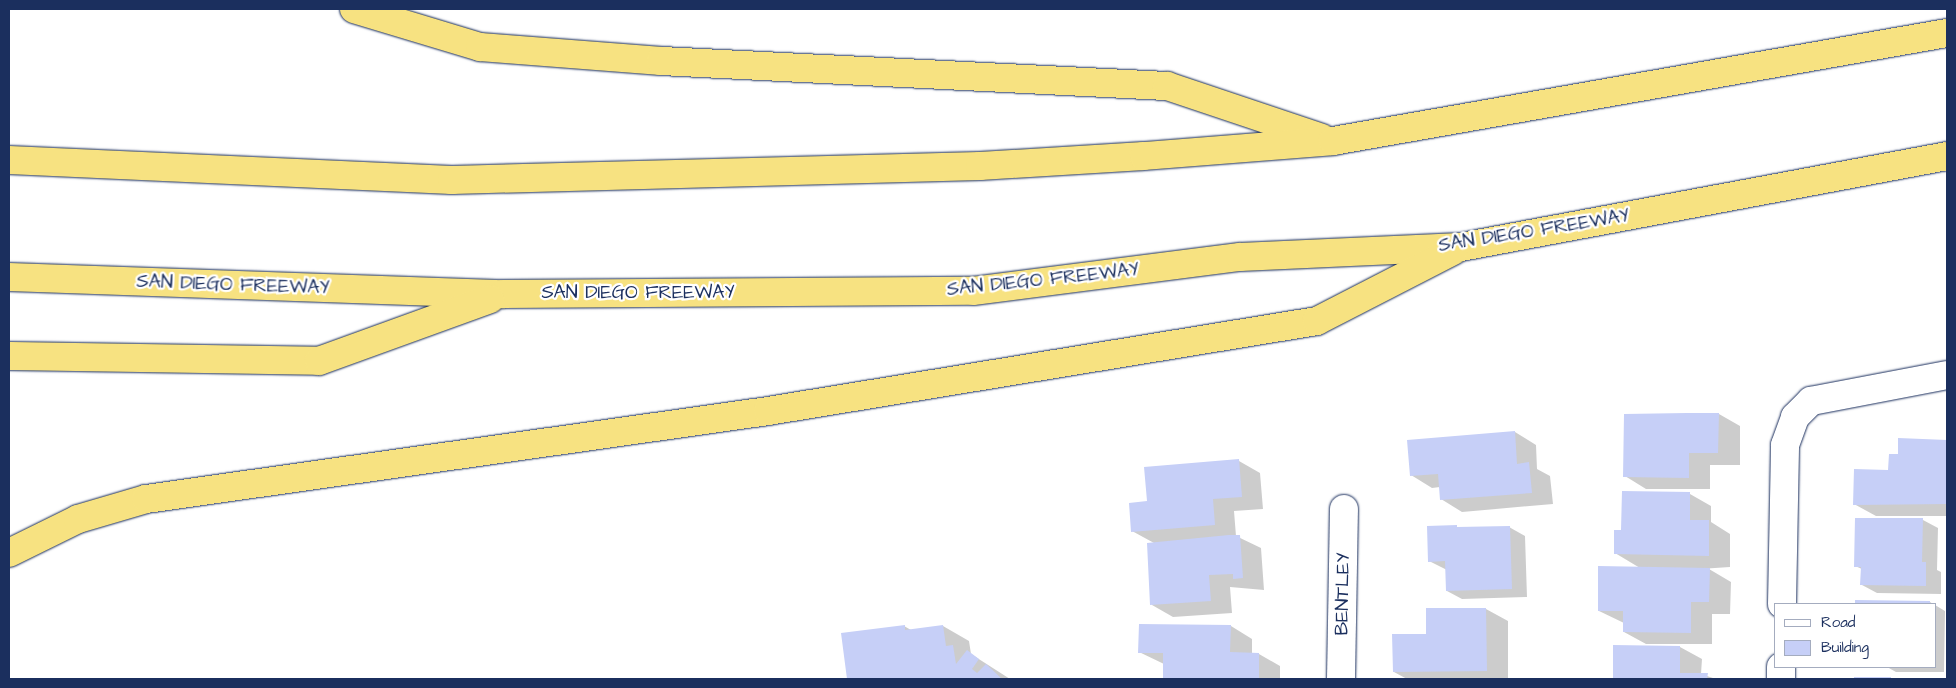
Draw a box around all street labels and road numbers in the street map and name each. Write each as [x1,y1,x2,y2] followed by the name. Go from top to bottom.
[1437,205,1631,257] street label: SAN DIEGO FREEWAY
[946,259,1140,301] street label: SAN DIEGO FREEWAY
[136,270,330,300] street label: SAN DIEGO FREEWAY
[541,282,735,304] street label: SAN DIEGO FREEWAY
[1331,552,1355,636] street label: BENTLEY

